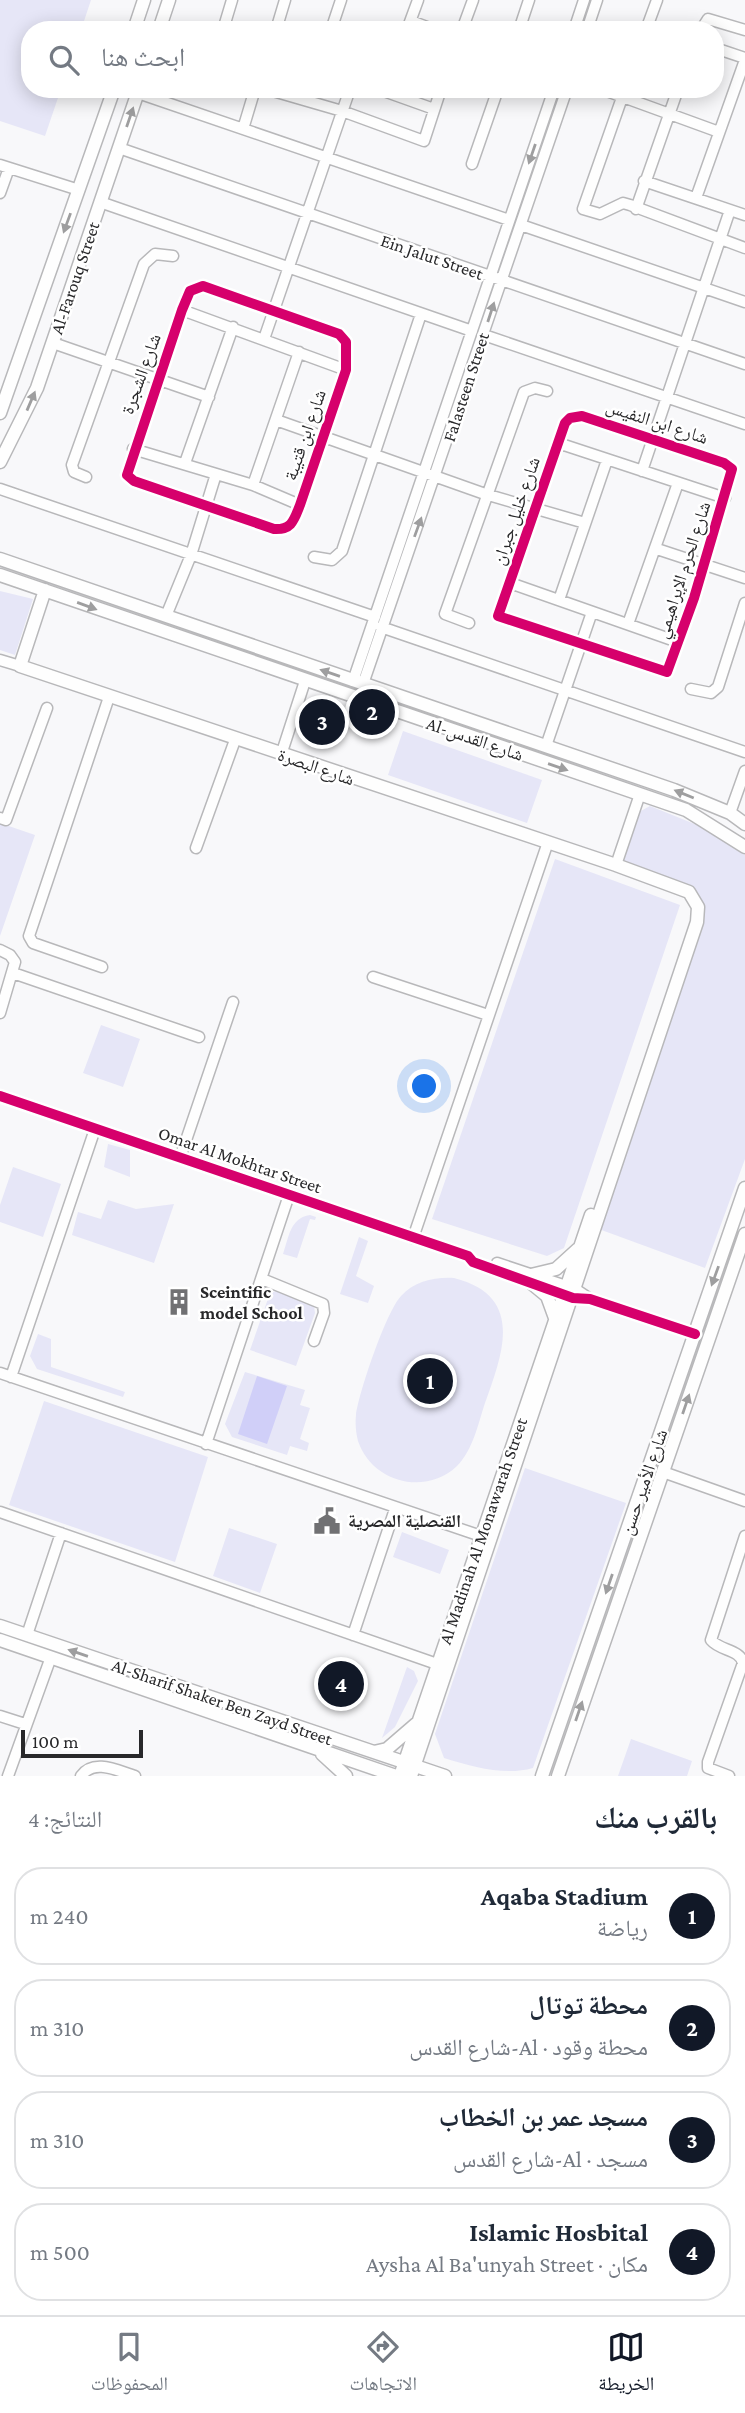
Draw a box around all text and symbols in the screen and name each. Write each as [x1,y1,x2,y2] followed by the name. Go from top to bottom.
[21,21,724,98] search box
[45,41,83,79] icon: search
[101,43,185,72] text: ابحث هنا
[124,106,135,127] one-way arrow
[526,143,537,164] one-way arrow
[62,213,73,234] one-way arrow
[46,218,104,337] street label: Al-Farouq Street
[378,230,487,284] street label: Ein Jalut Street
[487,301,497,322] one-way arrow
[439,329,493,444] street label: Falasteen Street
[117,331,166,417] street label: شارع الشجرة
[280,387,331,483] street label: شارع ابن قتيبة
[26,390,37,411] one-way arrow
[603,396,710,449] street label: شارع ابن النفيس
[488,454,545,568] street label: شارع خليل جبران
[651,499,719,642] street label: شارع الحرم الإبراهيمي
[413,517,424,538] one-way arrow
[77,601,98,612] one-way arrow
[320,667,341,678] one-way arrow
[349,686,395,738] pin: 2
[299,696,345,748] pin: 3
[424,713,526,766] street label: Al-شارع القدس
[275,745,357,790] street label: شارع البصرة
[547,762,568,773] one-way arrow
[674,788,695,799] one-way arrow
[407,1069,441,1103] your location
[156,1123,325,1198] street label: Omar Al Mokhtar Street
[709,1265,720,1286] one-way arrow
[200,1282,303,1323] place label: Sceintific model School
[164,1287,194,1317] building icon: Sceintific model School
[407,1355,453,1407] pin: 1
[681,1393,692,1414] one-way arrow
[435,1414,532,1647] street label: Al Madinah Al Monawarah Street
[617,1427,672,1538] street label: شارع الأمير حسن
[312,1506,342,1536] public building icon: القنصلية المصرية
[348,1511,461,1531] place label: القنصلية المصرية
[603,1573,614,1594] one-way arrow
[68,1647,89,1658] one-way arrow
[109,1655,336,1750] street label: Al-Sharif Shaker Ben Zayd Street
[318,1658,364,1710] pin: 4
[574,1701,585,1722] one-way arrow
[21,1727,144,1759] scale bar
[32,1731,79,1752] text: 100 m
[594,1801,717,1834] text: بالقرب منك
[28,1806,102,1832] text: النتائج: 4
[481,1882,648,1911] text: Aqaba Stadium
[30,1903,89,1929] text: 240 m
[688,1903,696,1929] text: 1
[597,1915,648,1941] text: رياضة
[529,1991,648,2020] text: محطة توتال
[30,2015,84,2041] text: 310 m
[686,2015,698,2041] text: 2
[409,2034,648,2060] text: محطة وقود · Al-شارع القدس
[439,2103,648,2132] text: مسجد عمر بن الخطاب
[30,2127,84,2153] text: 310 m
[686,2127,698,2153] text: 3
[453,2146,648,2172] text: مسجد · Al-شارع القدس
[469,2218,648,2247] text: Islamic Hosbital
[30,2239,90,2265] text: 500 m
[686,2239,698,2265] text: 4
[366,2251,648,2277] text: مكان · Aysha Al Ba'unyah Street
[91,2328,168,2402] tab: المحفوظات
[349,2328,417,2402] tab: الاتجاهات
[598,2328,654,2402] tab: الخريطة

